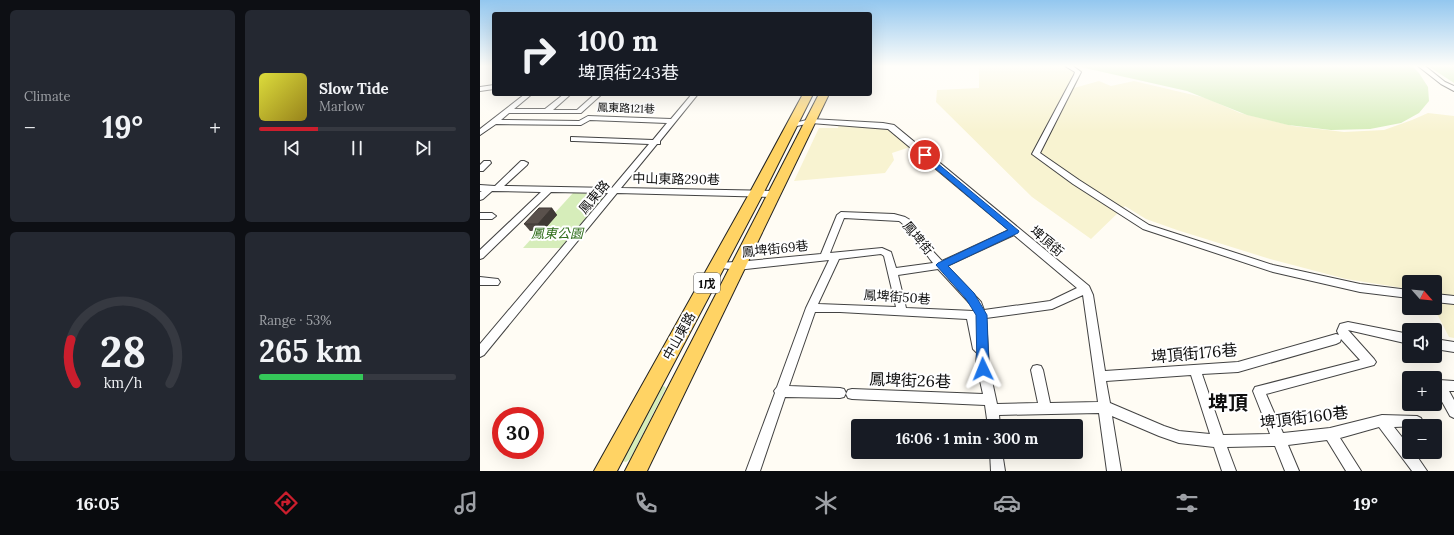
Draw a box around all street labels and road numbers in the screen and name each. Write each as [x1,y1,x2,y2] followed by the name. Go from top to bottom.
[597,100,655,116] street label: 鳳東路121巷
[632,170,720,188] street label: 中山東路290巷
[575,177,613,217] street label: 鳳東路
[899,218,937,258] street label: 鳳埤街
[1027,222,1067,260] street label: 埤頂街
[741,237,809,261] street label: 鳳埤街69巷
[694,273,720,293] road number: 1戊
[863,286,931,308] street label: 鳳埤街50巷
[659,309,699,363] street label: 中山東路
[1150,339,1238,367] street label: 埤頂街176巷
[869,369,951,391] street label: 鳳埤街26巷
[1259,402,1349,432] street label: 埤頂街160巷

